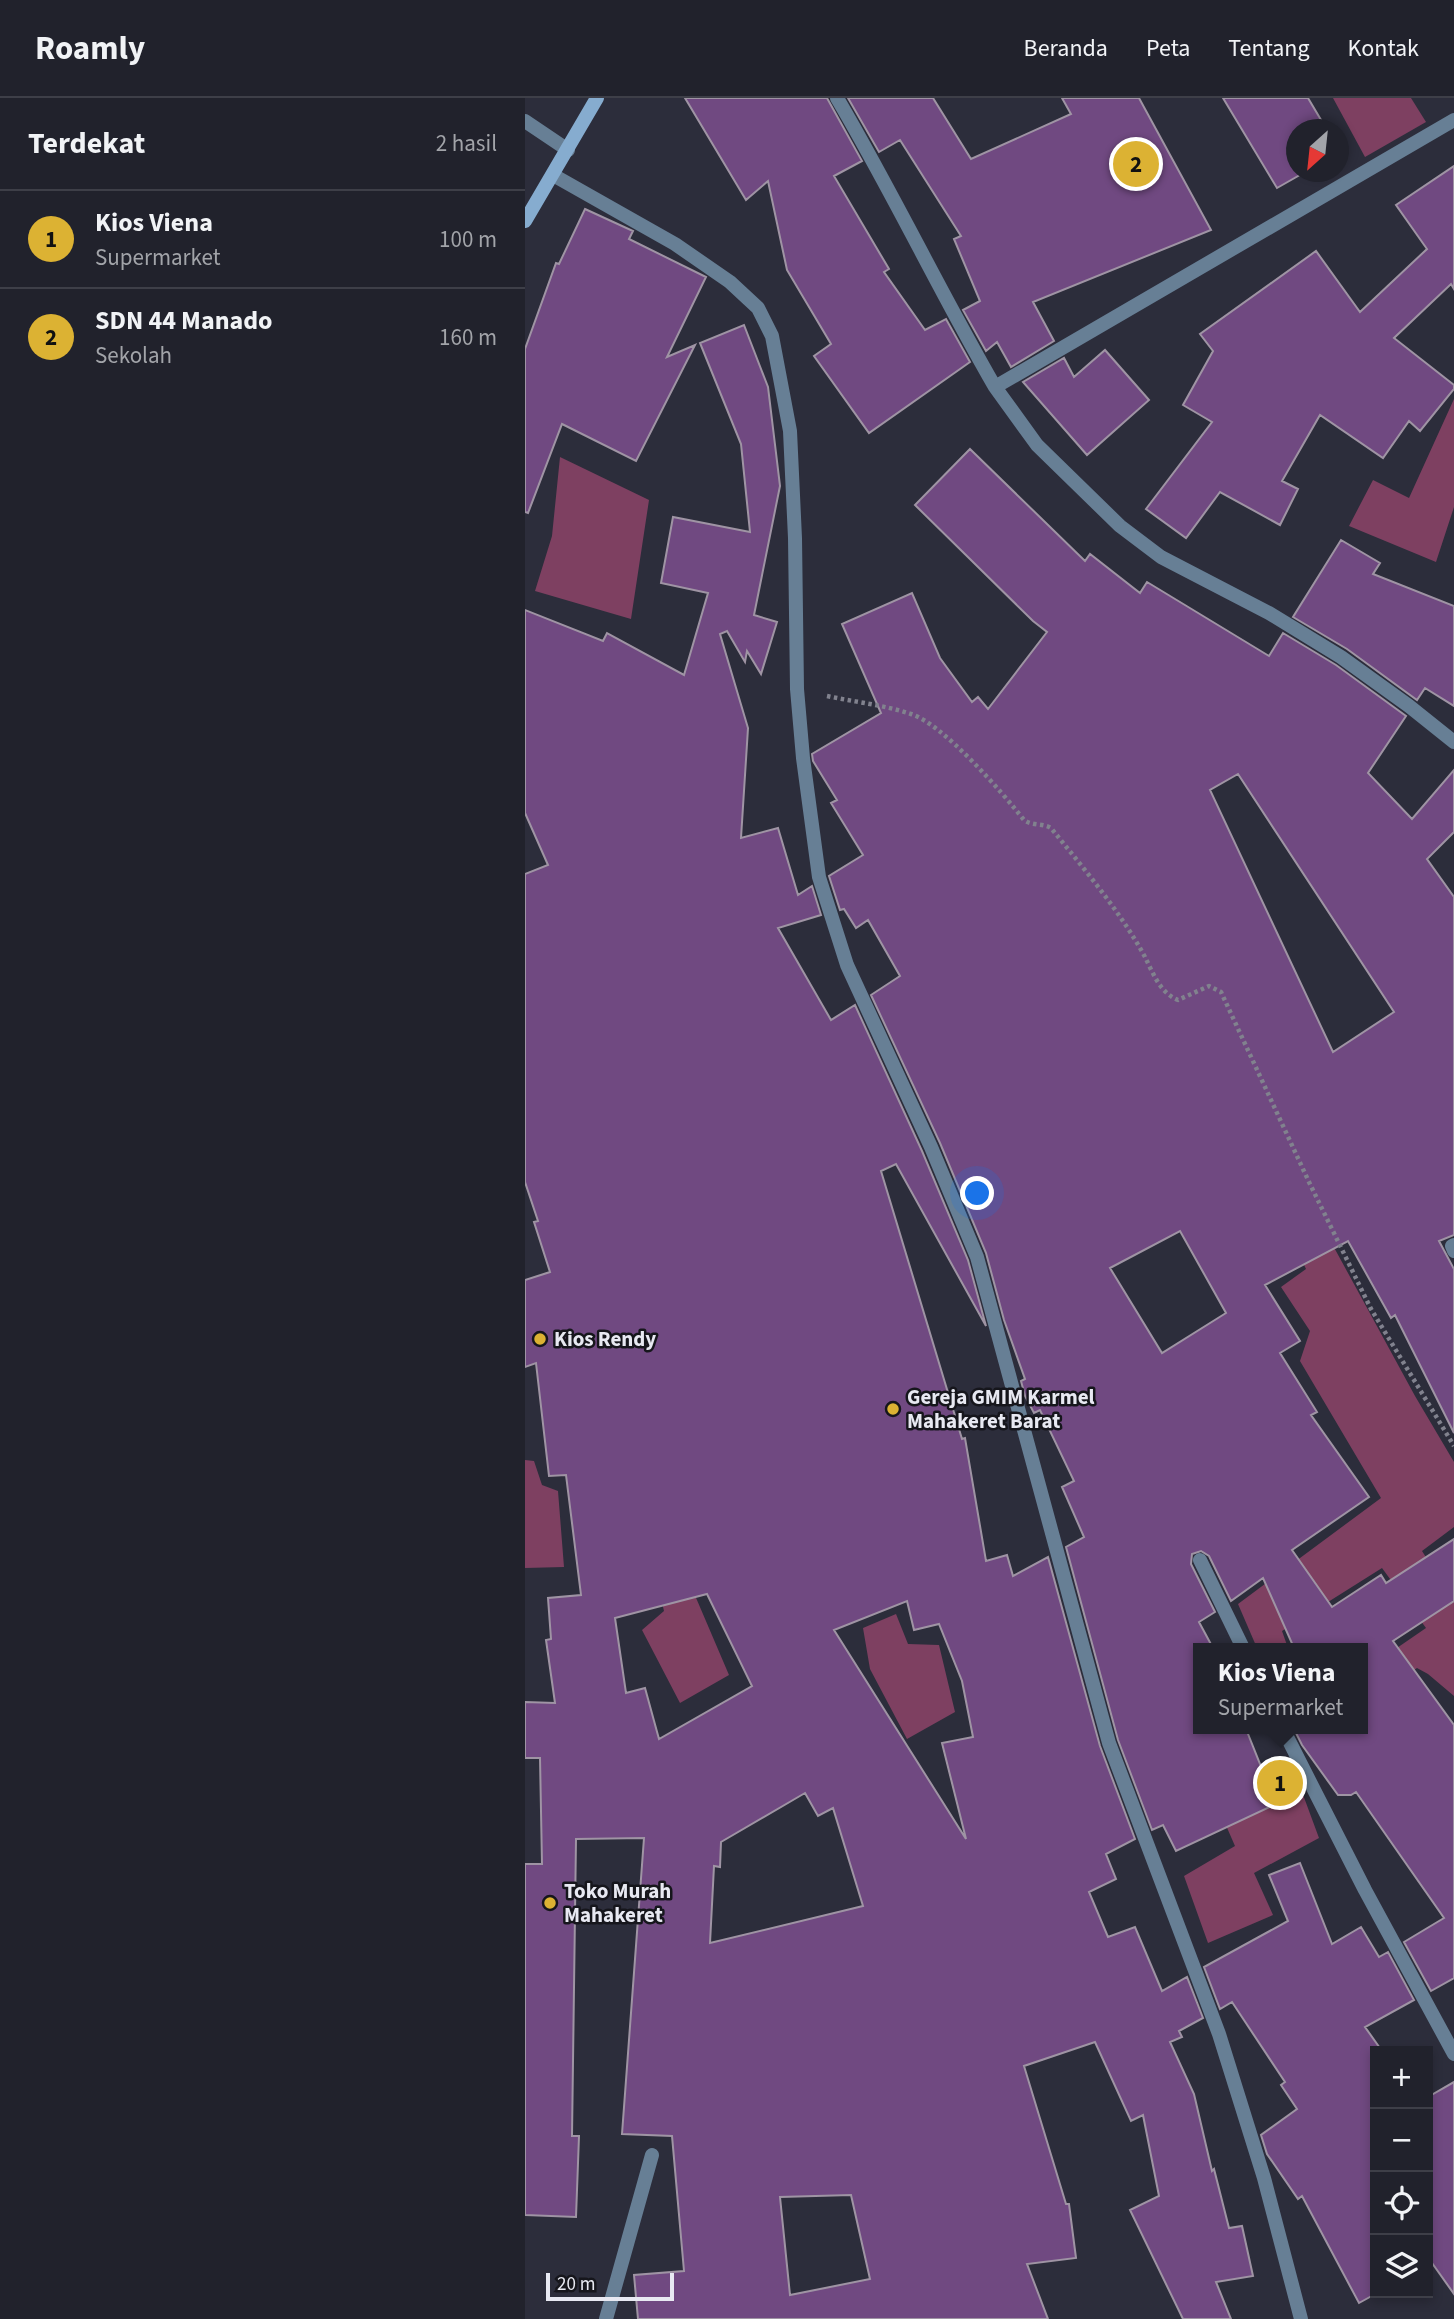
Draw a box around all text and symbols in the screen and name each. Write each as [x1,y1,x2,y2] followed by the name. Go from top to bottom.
[35,25,145,72] text: Roamly
[1024,31,1108,66] text: Beranda
[1146,31,1190,66] text: Peta
[1228,31,1310,66] text: Tentang
[1348,31,1419,66] text: Kontak
[1286,119,1349,182] north arrow
[28,122,145,165] text: Terdekat
[436,127,497,160] text: 2 hasil
[1113,138,1159,190] pin: 2
[95,204,213,241] text: Kios Viena
[45,223,57,256] text: 1
[439,223,497,256] text: 100 m
[95,241,221,274] text: Supermarket
[95,302,273,339] text: SDN 44 Manado
[45,321,57,354] text: 2
[439,321,497,354] text: 160 m
[95,339,172,372] text: Sekolah
[960,1176,994,1210] your location
[554,1324,656,1354] place label: Kios Rendy
[532,1331,548,1347] marker: Kios Rendy
[907,1382,1095,1436] place label: Gereja GMIM Karmel Mahakeret Barat
[885,1401,901,1417] marker: Gereja GMIM Karmel Mahakeret Barat
[1193,1643,1368,1734] popup
[1218,1654,1336,1691] text: Kios Viena
[1218,1691,1343,1724] text: Supermarket
[1257,1757,1303,1809] pin: 1
[564,1876,671,1930] place label: Toko Murah Mahakeret
[542,1895,558,1911] marker: Toko Murah Mahakeret
[1370,2046,1433,2298] map controls
[1370,2046,1433,2109] button: +
[1370,2109,1433,2172] button: −
[1370,2172,1433,2235] button: locate
[1370,2235,1433,2298] button: layers
[546,2270,674,2302] scale bar
[557,2271,595,2298] text: 20 m

